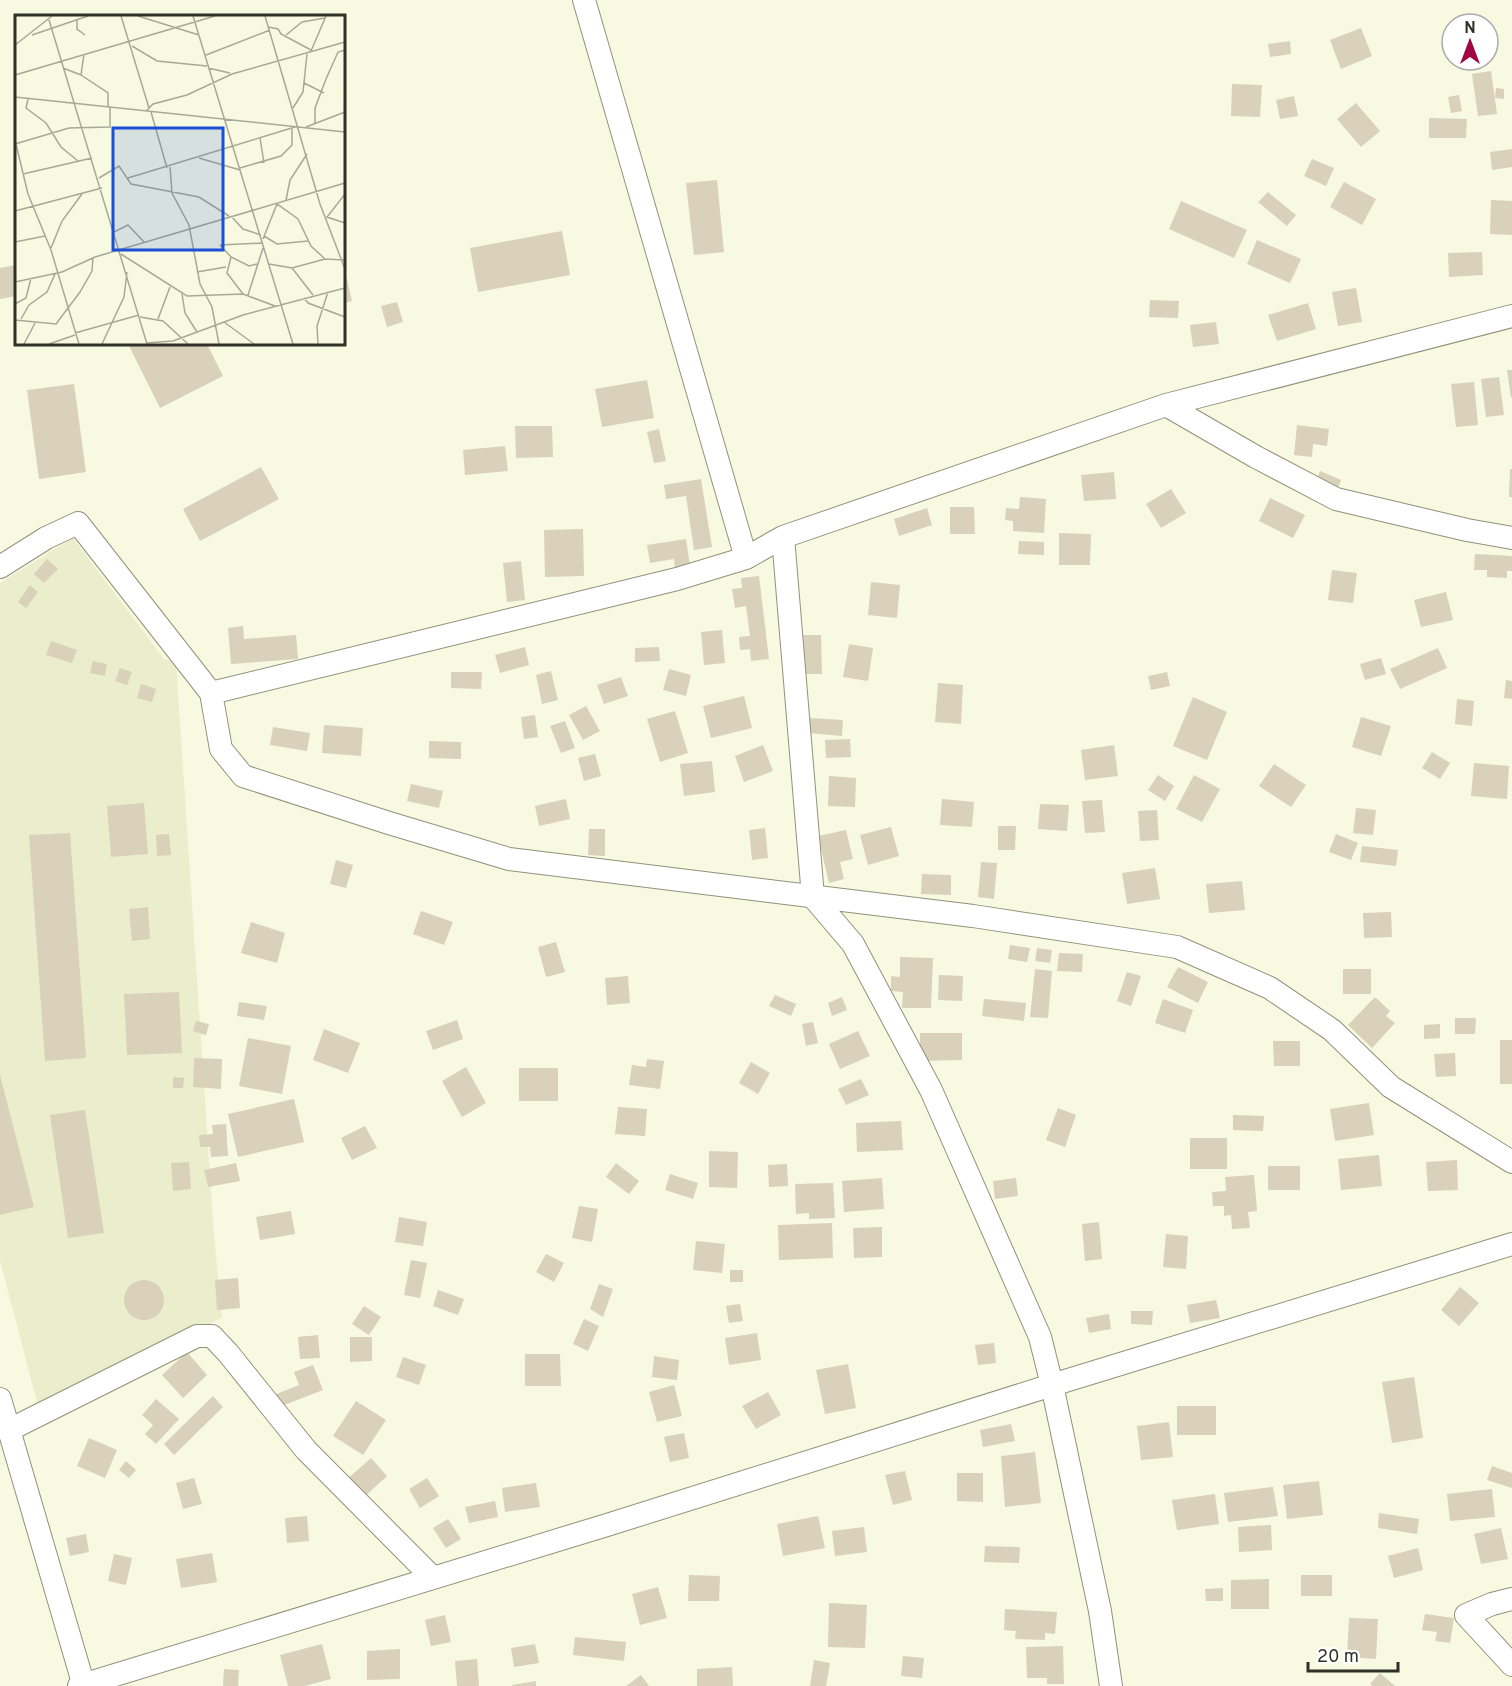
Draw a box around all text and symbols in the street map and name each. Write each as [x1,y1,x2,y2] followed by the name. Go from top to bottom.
[1440,12,1500,72] north arrow
[15,15,345,345] inset map
[1464,19,1476,39] text: N
[1308,1635,1398,1673] scale bar
[1317,1646,1359,1669] text: 20 m

